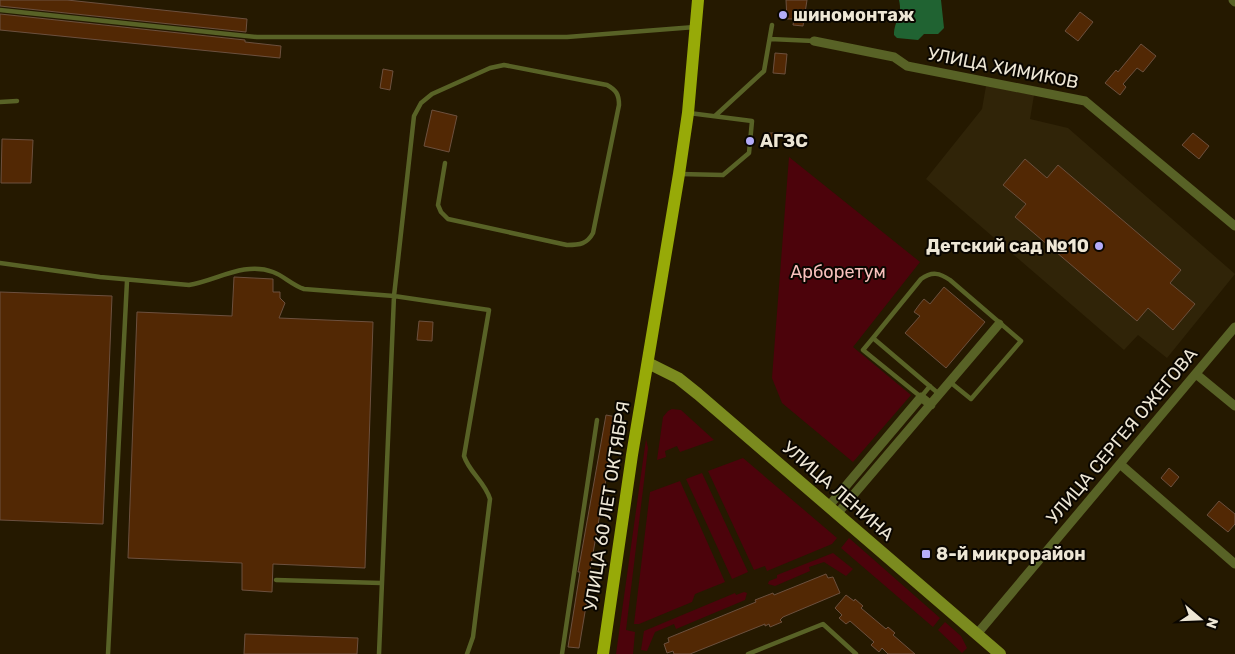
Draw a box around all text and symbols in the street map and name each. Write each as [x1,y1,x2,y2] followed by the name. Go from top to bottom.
[793,4,915,26] place label: шиномонтаж
[777,9,789,21] marker: шиномонтаж
[926,43,1080,93] street label: УЛИЦА ХИМИКОВ
[760,130,808,152] place label: АГЗС
[744,135,756,147] marker: АГЗС
[926,235,1089,257] place label: Детский сад №10
[1093,240,1105,252] marker: Детский сад №10
[790,261,886,283] park label: Арборетум
[1042,343,1202,529] street label: УЛИЦА СЕРГЕЯ ОЖЕГОВА
[580,400,634,612] street label: УЛИЦА 60 ЛЕТ ОКТЯБРЯ
[778,437,898,545] street label: УЛИЦА ЛЕНИНА
[936,543,1086,565] place label: 8-й микрорайон
[920,548,932,560] marker: 8-й микрорайон
[1175,594,1225,644] north arrow
[1202,616,1221,631] text: N

